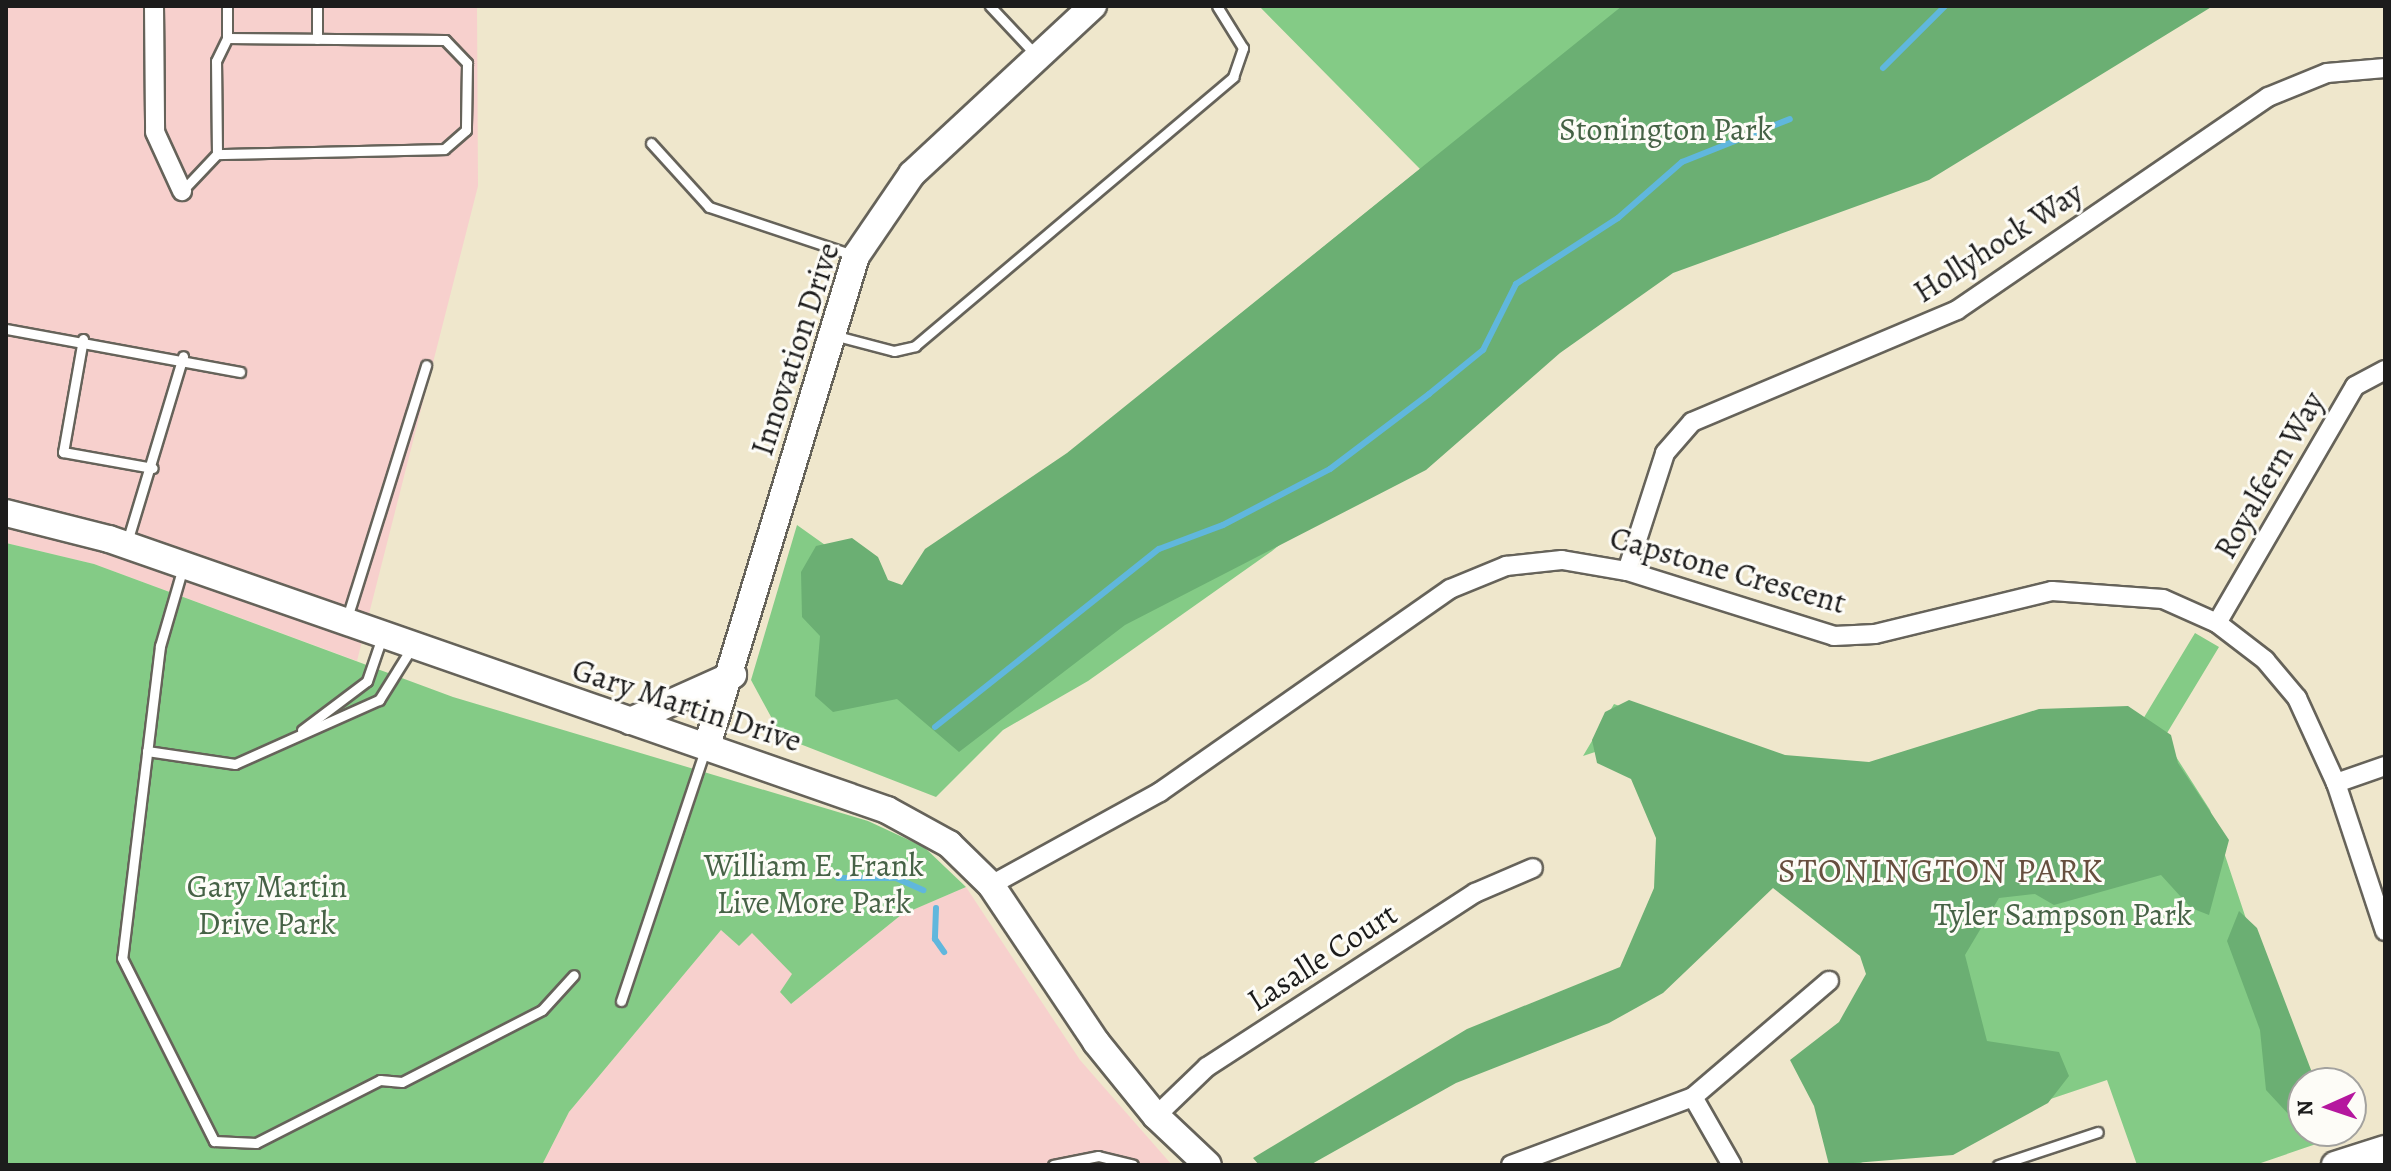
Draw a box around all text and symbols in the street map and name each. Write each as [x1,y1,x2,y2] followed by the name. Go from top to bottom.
[1559,110,1773,148] park label: Stonington Park
[1906,173,2090,311] street label: Hollyhock Way
[743,238,847,460] street label: Innovation Drive
[2206,385,2332,565] street label: Royalfern Way
[1606,518,1850,622] street label: Capstone Crescent
[568,650,806,760] street label: Gary Martin Drive
[703,847,925,922] park label: William E. Frank Live More Park
[1778,851,2104,891] district label: STONINGTON PARK
[187,868,347,943] park label: Gary Martin Drive Park
[1240,894,1404,1020] street label: Lasalle Court
[1934,895,2192,933] park label: Tyler Sampson Park
[2287,1067,2367,1147] north arrow
[2290,1099,2320,1117] text: N

